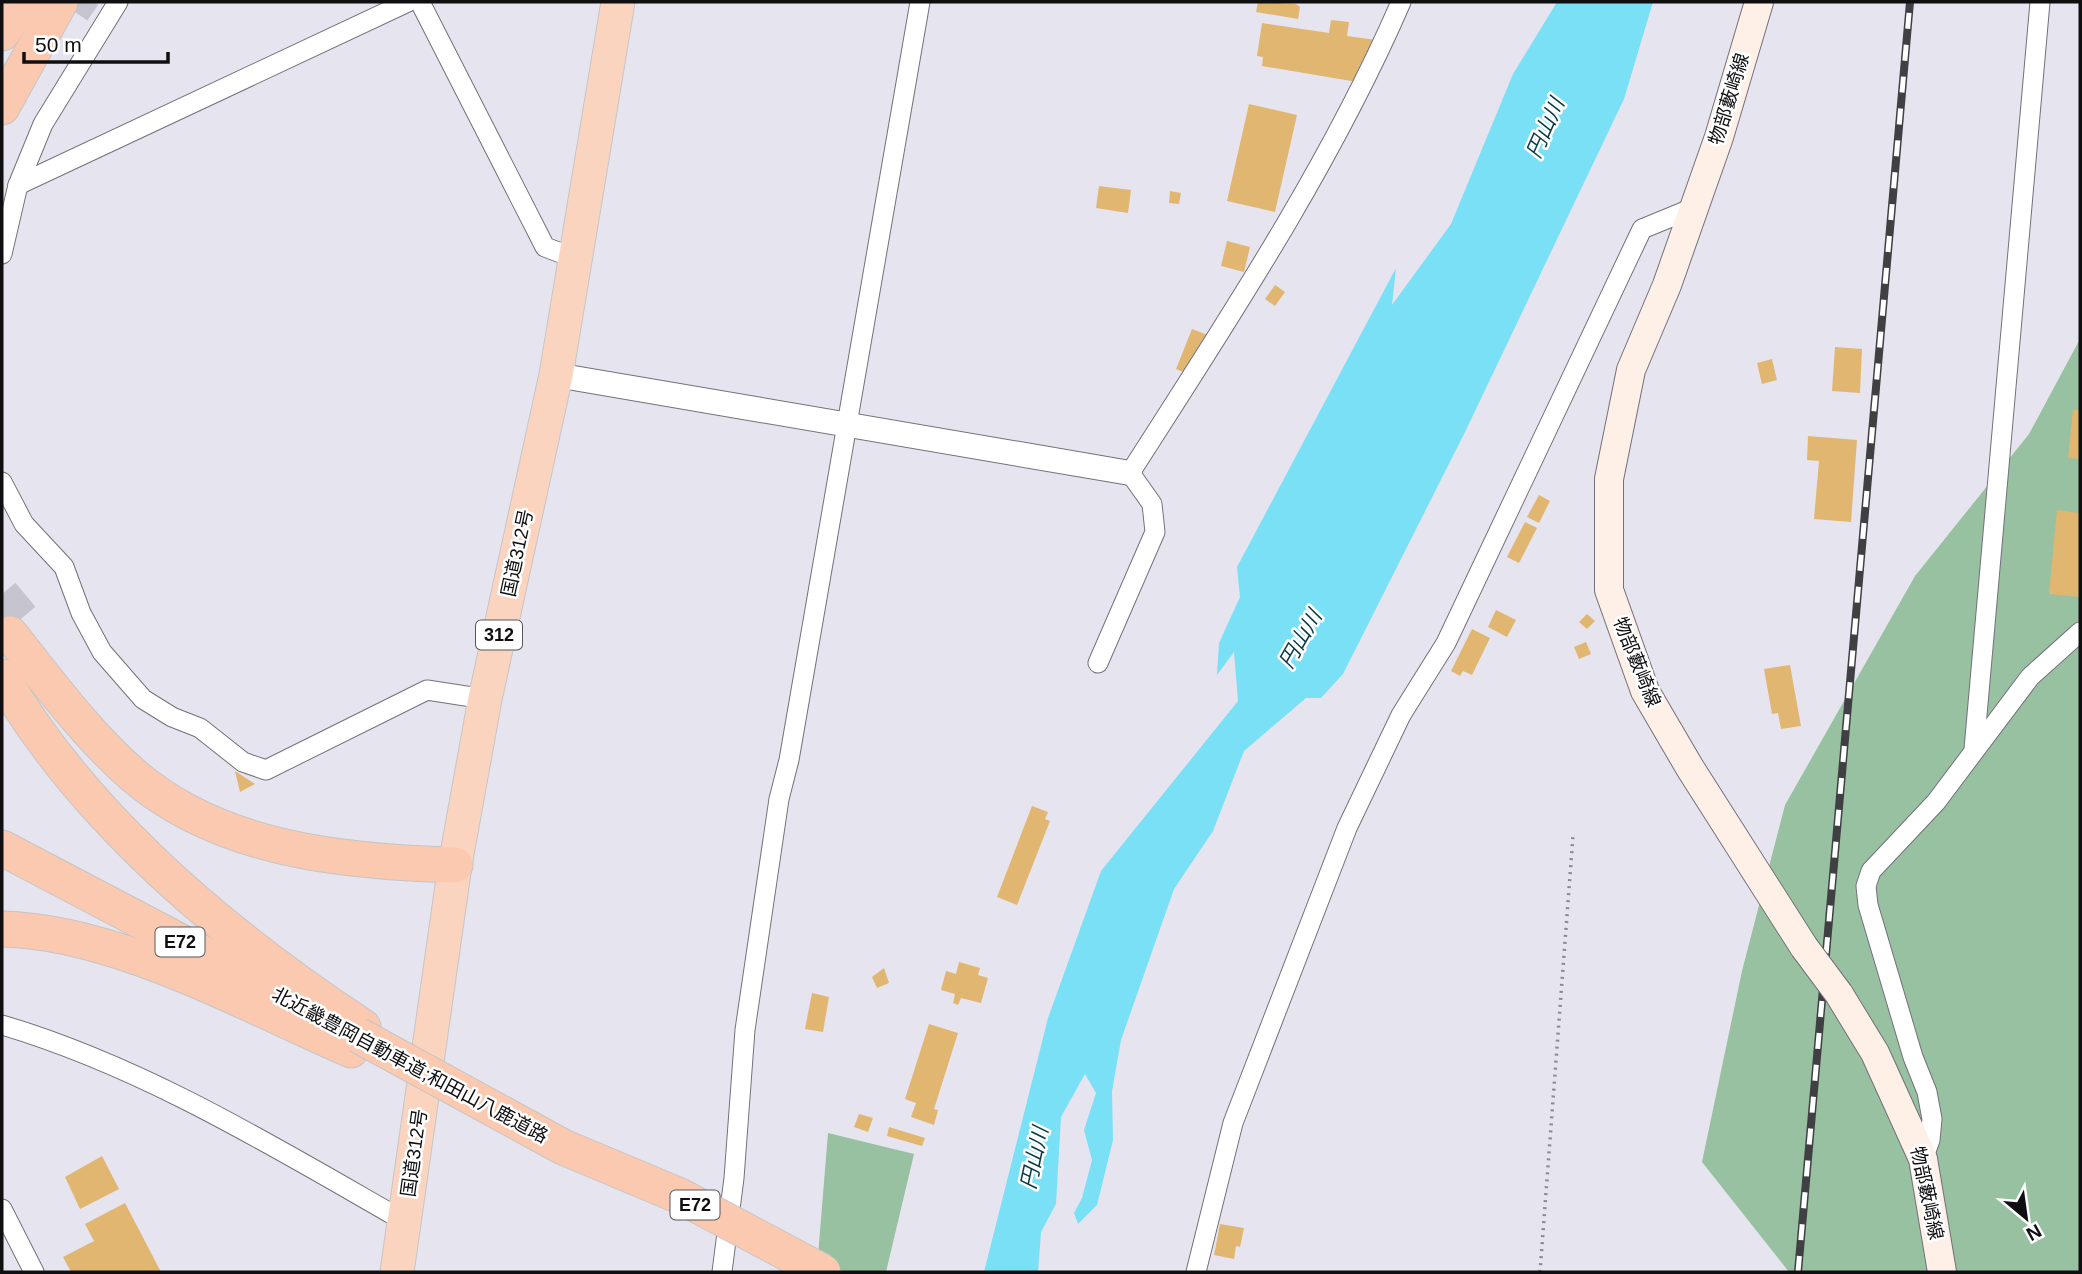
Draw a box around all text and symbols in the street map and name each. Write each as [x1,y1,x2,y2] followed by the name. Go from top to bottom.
[24,21,168,65] scale bar
[35,33,82,56] text: 50 m
[1705,50,1753,148] street label: 物部藪崎線
[1522,93,1569,161] water label: 円山川
[498,507,536,599] street label: 国道312号
[1274,604,1327,672] water label: 円山川
[1609,614,1665,710] street label: 物部藪崎線
[476,620,522,650] road number: 312
[156,928,204,957] road number: E72
[269,983,551,1147] street label: 北近畿豊岡自動車道;和田山八鹿道路
[397,1108,431,1198] street label: 国道312号
[1016,1123,1052,1191] water label: 円山川
[1907,1144,1947,1242] street label: 物部藪崎線
[1991,1183,2061,1253] north arrow
[670,1190,720,1220] road number: E72
[2023,1220,2045,1245] text: N

